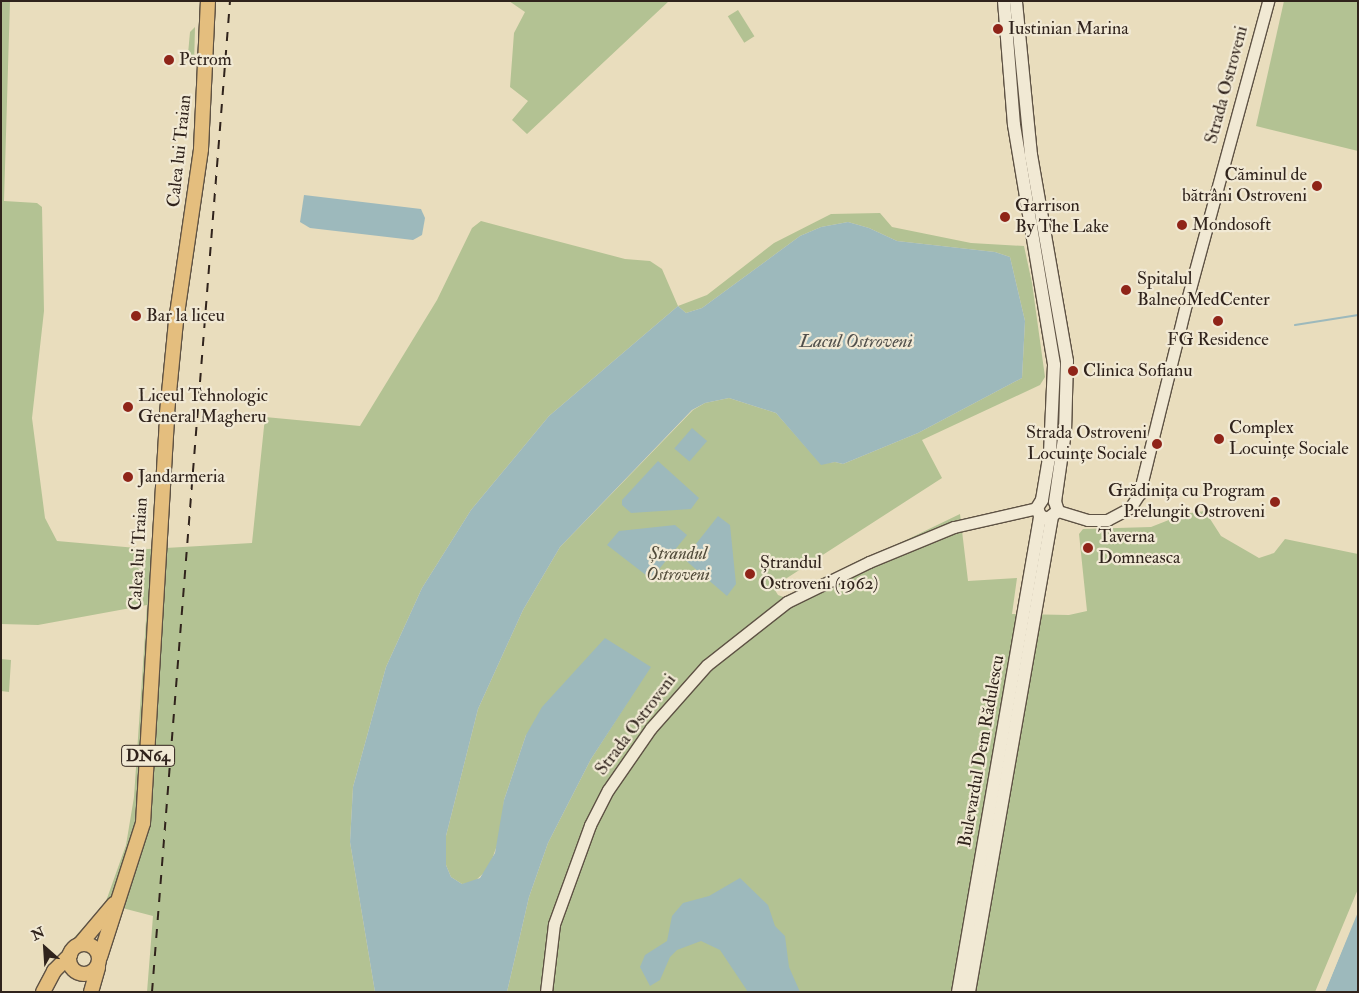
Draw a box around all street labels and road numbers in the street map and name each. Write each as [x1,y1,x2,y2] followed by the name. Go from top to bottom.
[1201,24,1253,146] street label: Strada Ostroveni
[163,94,197,208] street label: Calea lui Traian
[125,497,153,611] street label: Calea lui Traian
[954,653,1010,849] street label: Bulevardul Dem Rădulescu
[591,670,681,780] street label: Strada Ostroveni
[120,742,176,769] road number: DN64

